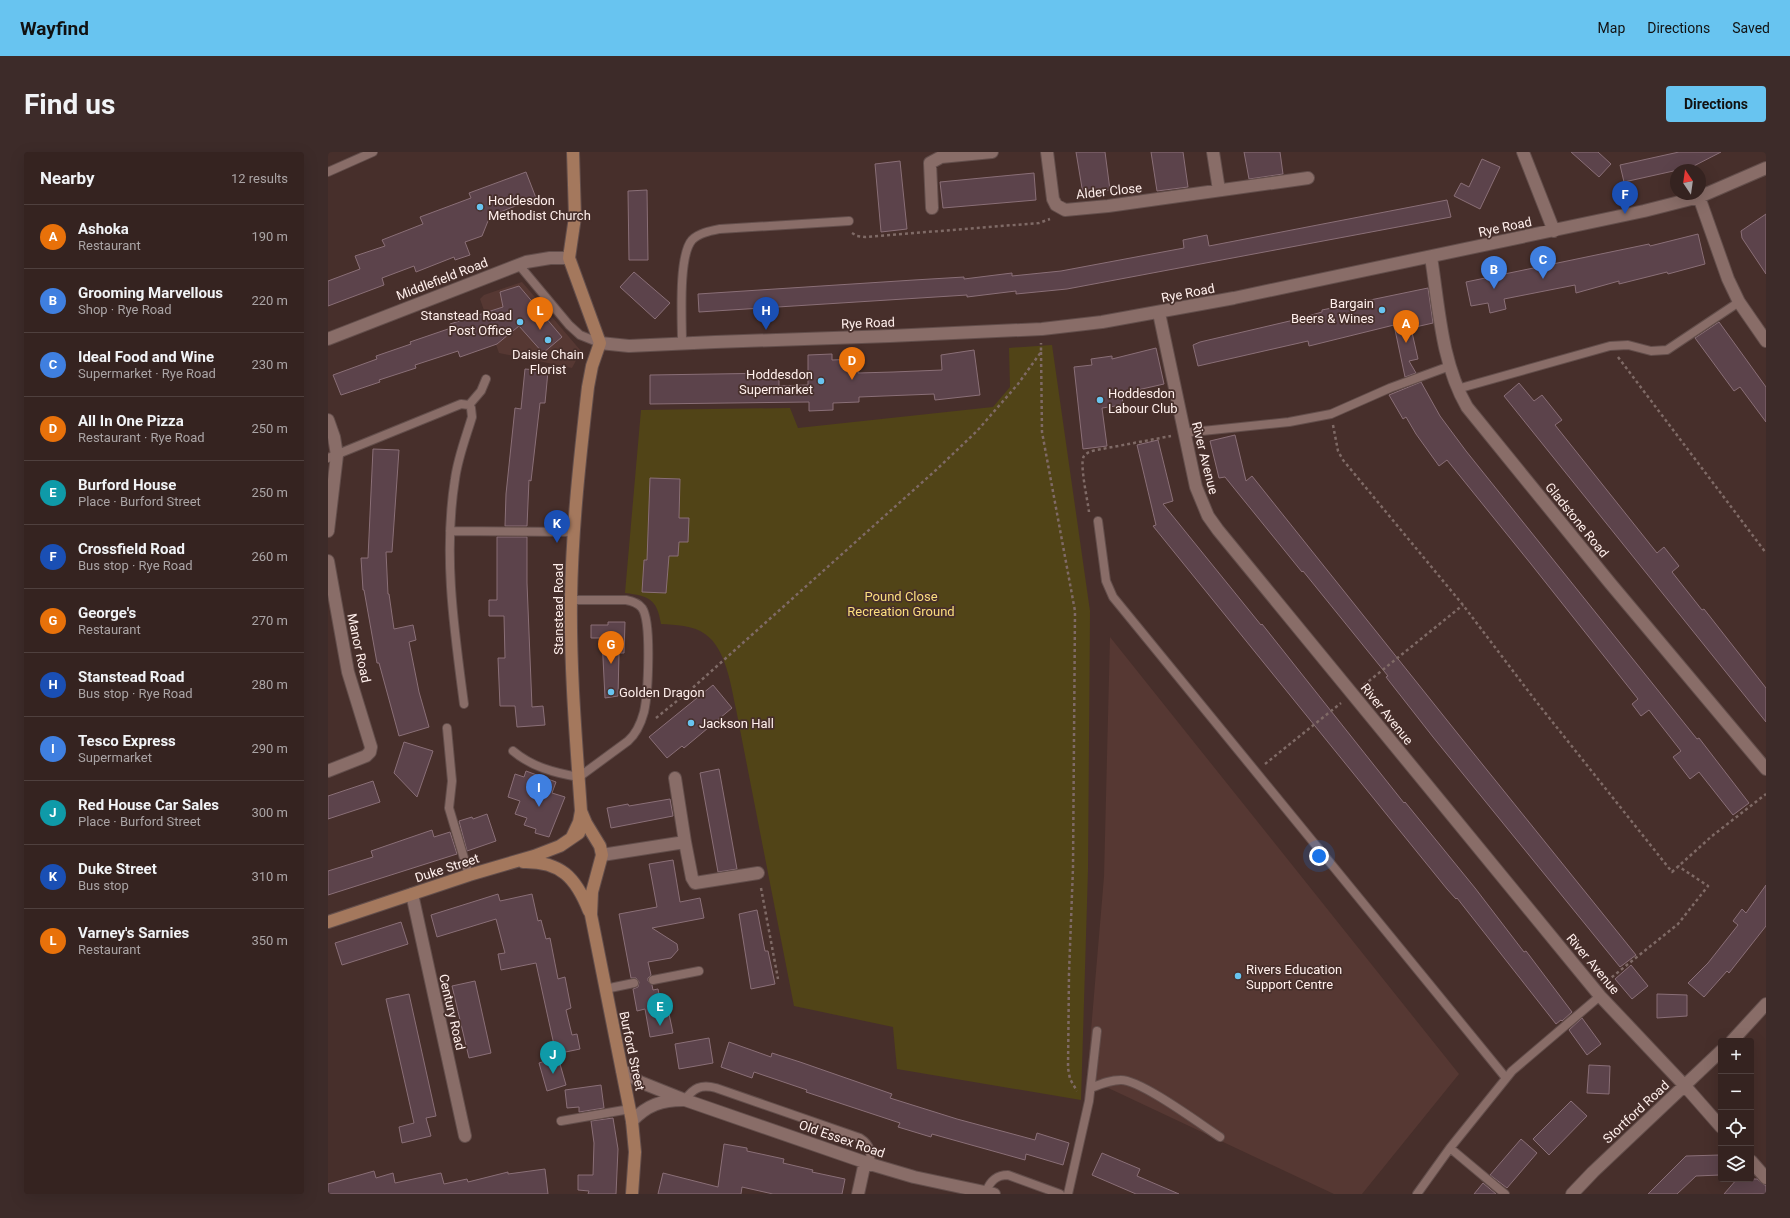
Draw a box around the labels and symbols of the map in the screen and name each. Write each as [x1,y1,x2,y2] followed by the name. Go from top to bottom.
[1670,164,1706,200] north arrow
[1075,180,1143,202] street label: Alder Close
[1612,181,1638,214] pin: F
[488,193,591,223] place label: Hoddesdon Methodist Church
[475,202,485,212] marker: Hoddesdon Methodist Church
[1477,214,1533,240] street label: Rye Road
[1530,246,1556,279] pin: C
[394,255,490,303] street label: Middlefield Road
[1481,256,1507,289] pin: B
[1160,280,1216,306] street label: Rye Road
[1291,296,1374,326] place label: Bargain Beers & Wines
[527,297,553,330] pin: L
[753,297,779,330] pin: H
[1377,305,1387,315] marker: Bargain Beers & Wines
[420,308,512,338] place label: Stanstead Road Post Office
[1393,310,1419,343] pin: A
[841,315,895,331] street label: Rye Road
[515,317,525,327] marker: Stanstead Road Post Office
[543,335,553,345] marker: Daisie Chain Florist
[512,347,584,377] place label: Daisie Chain Florist
[839,347,865,380] pin: D
[739,367,813,397] place label: Hoddesdon Supermarket
[816,376,826,386] marker: Hoddesdon Supermarket
[1108,386,1178,416] place label: Hoddesdon Labour Club
[1095,395,1105,405] marker: Hoddesdon Labour Club
[1189,420,1221,496] street label: River Avenue
[1542,480,1612,560] street label: Gladstone Road
[544,510,570,543] pin: K
[551,563,566,655] street label: Stanstead Road
[847,589,955,619] park label: Pound Close Recreation Ground
[344,612,374,684] street label: Manor Road
[598,631,624,664] pin: G
[1358,680,1416,748] street label: River Avenue
[619,685,705,700] place label: Golden Dragon
[606,687,616,697] marker: Golden Dragon
[699,716,774,731] place label: Jackson Hall
[686,718,696,728] marker: Jackson Hall
[526,774,552,807] pin: I
[1309,846,1329,866] your location
[413,851,481,885] street label: Duke Street
[1563,931,1623,997] street label: River Avenue
[1246,962,1342,992] place label: Rivers Education Support Centre
[1233,971,1243,981] marker: Rivers Education Support Centre
[436,972,468,1052] street label: Century Road
[647,993,673,1026] pin: E
[616,1010,648,1092] street label: Burford Street
[540,1041,566,1074] pin: J
[1600,1078,1672,1146] street label: Stortford Road
[797,1117,887,1161] street label: Old Essex Road

